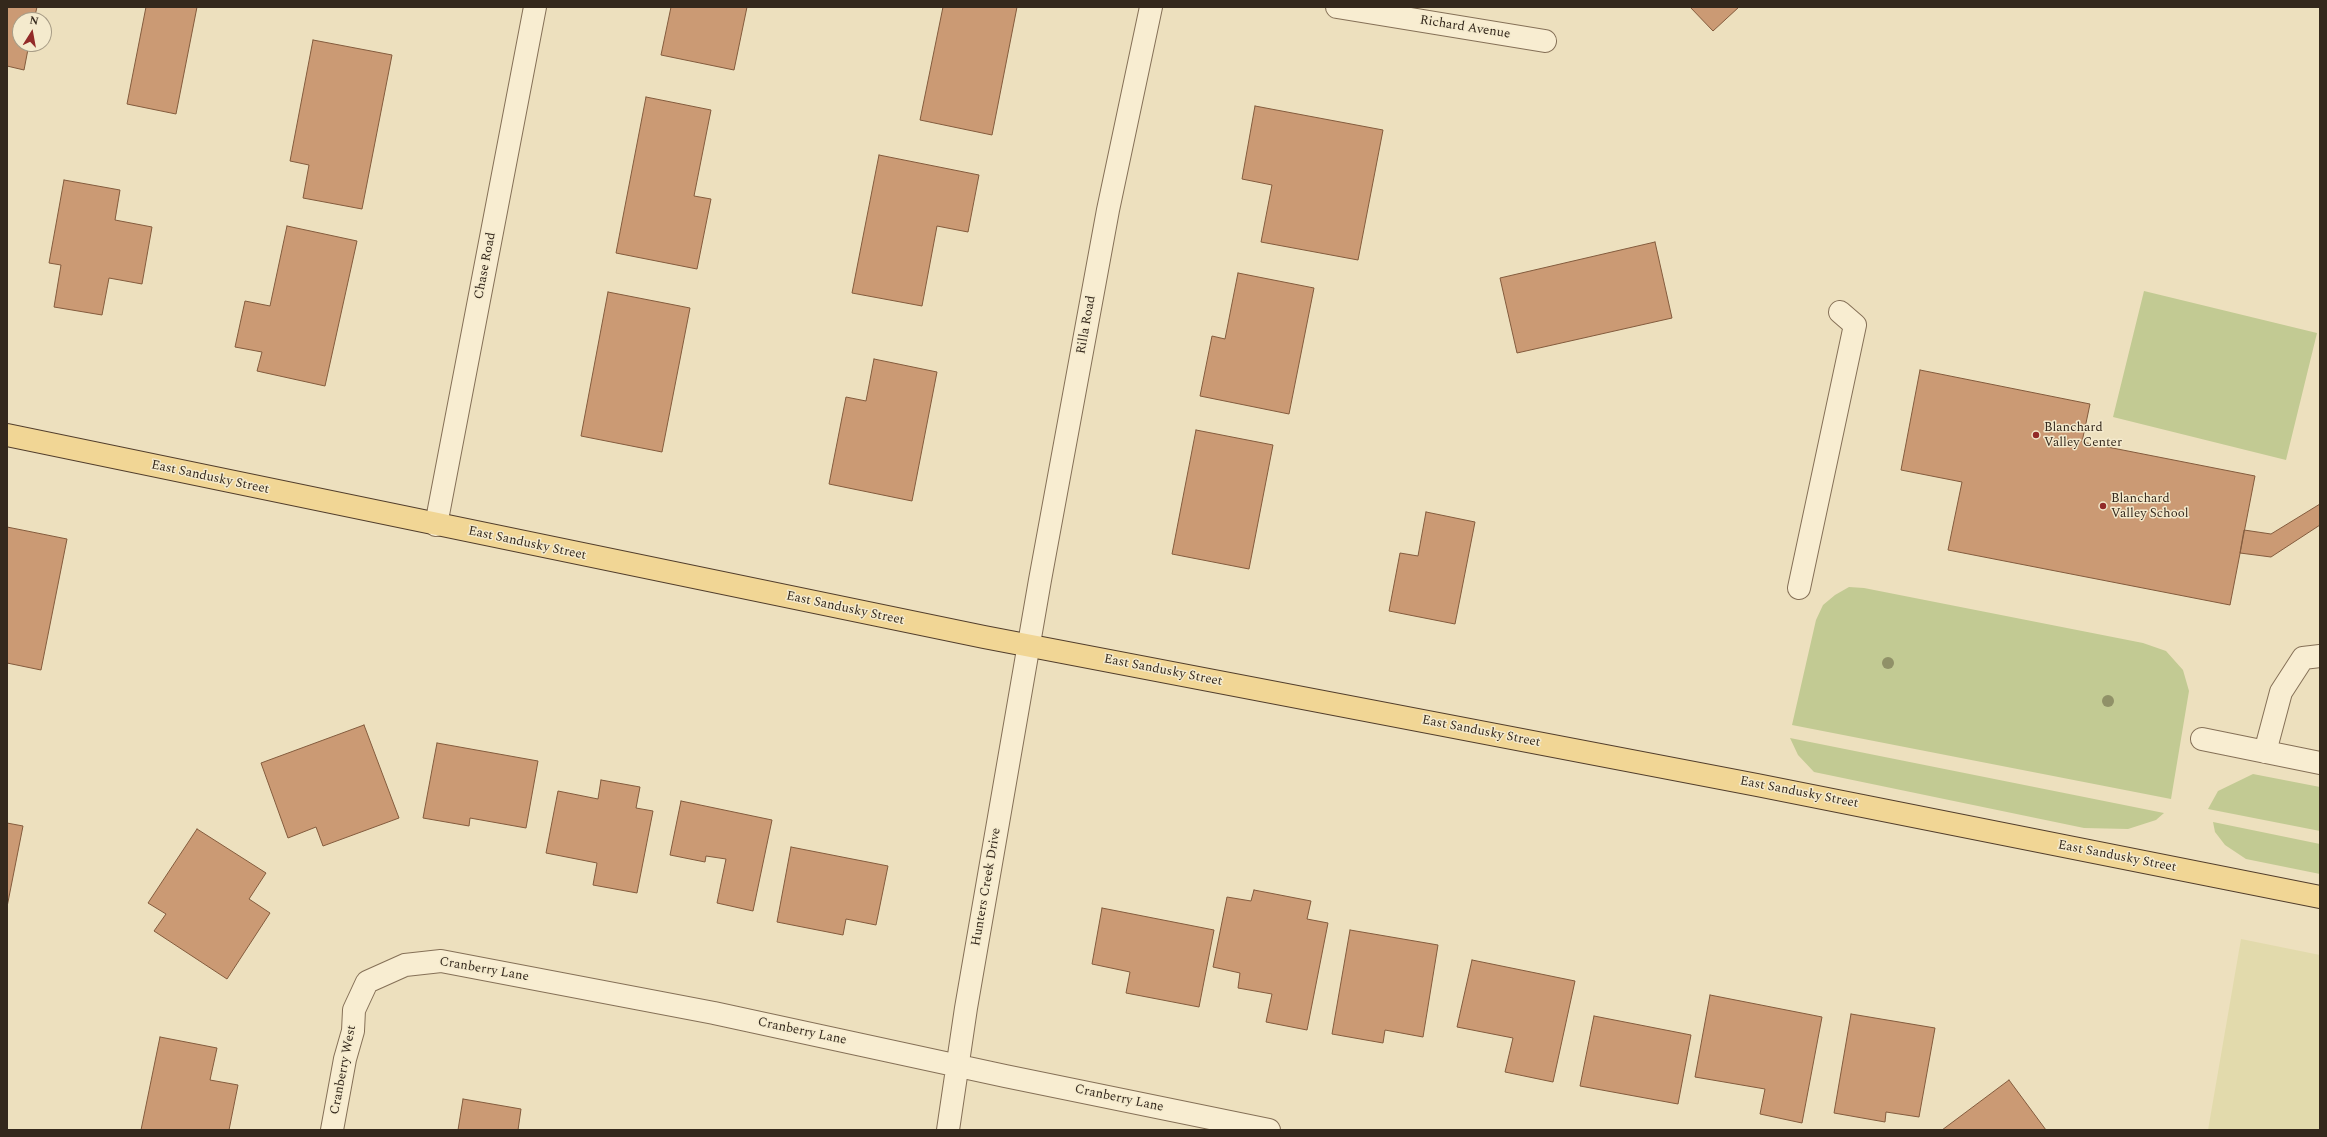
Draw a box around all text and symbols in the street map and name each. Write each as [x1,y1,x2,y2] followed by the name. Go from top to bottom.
[12,12,52,52] north arrow
[28,12,40,30] text: N
[1419,13,1511,43] street label: Richard Avenue
[472,231,500,301] street label: Chase Road
[1074,294,1100,356] street label: Rilla Road
[2044,420,2122,451] place label: Blanchard Valley Center
[2031,430,2041,440] marker: Blanchard Valley Center
[150,458,270,498] street label: East Sandusky Street
[2111,491,2189,522] place label: Blanchard Valley School
[2098,501,2108,511] marker: Blanchard Valley School
[467,524,587,564] street label: East Sandusky Street
[785,589,905,629] street label: East Sandusky Street
[1102,652,1224,690] street label: East Sandusky Street
[1420,713,1542,751] street label: East Sandusky Street
[1738,774,1860,812] street label: East Sandusky Street
[969,827,1005,947] street label: Hunters Creek Drive
[2056,838,2178,876] street label: East Sandusky Street
[438,954,530,986] street label: Cranberry Lane
[756,1015,848,1049] street label: Cranberry Lane
[328,1024,360,1116] street label: Cranberry West
[1073,1082,1165,1116] street label: Cranberry Lane

